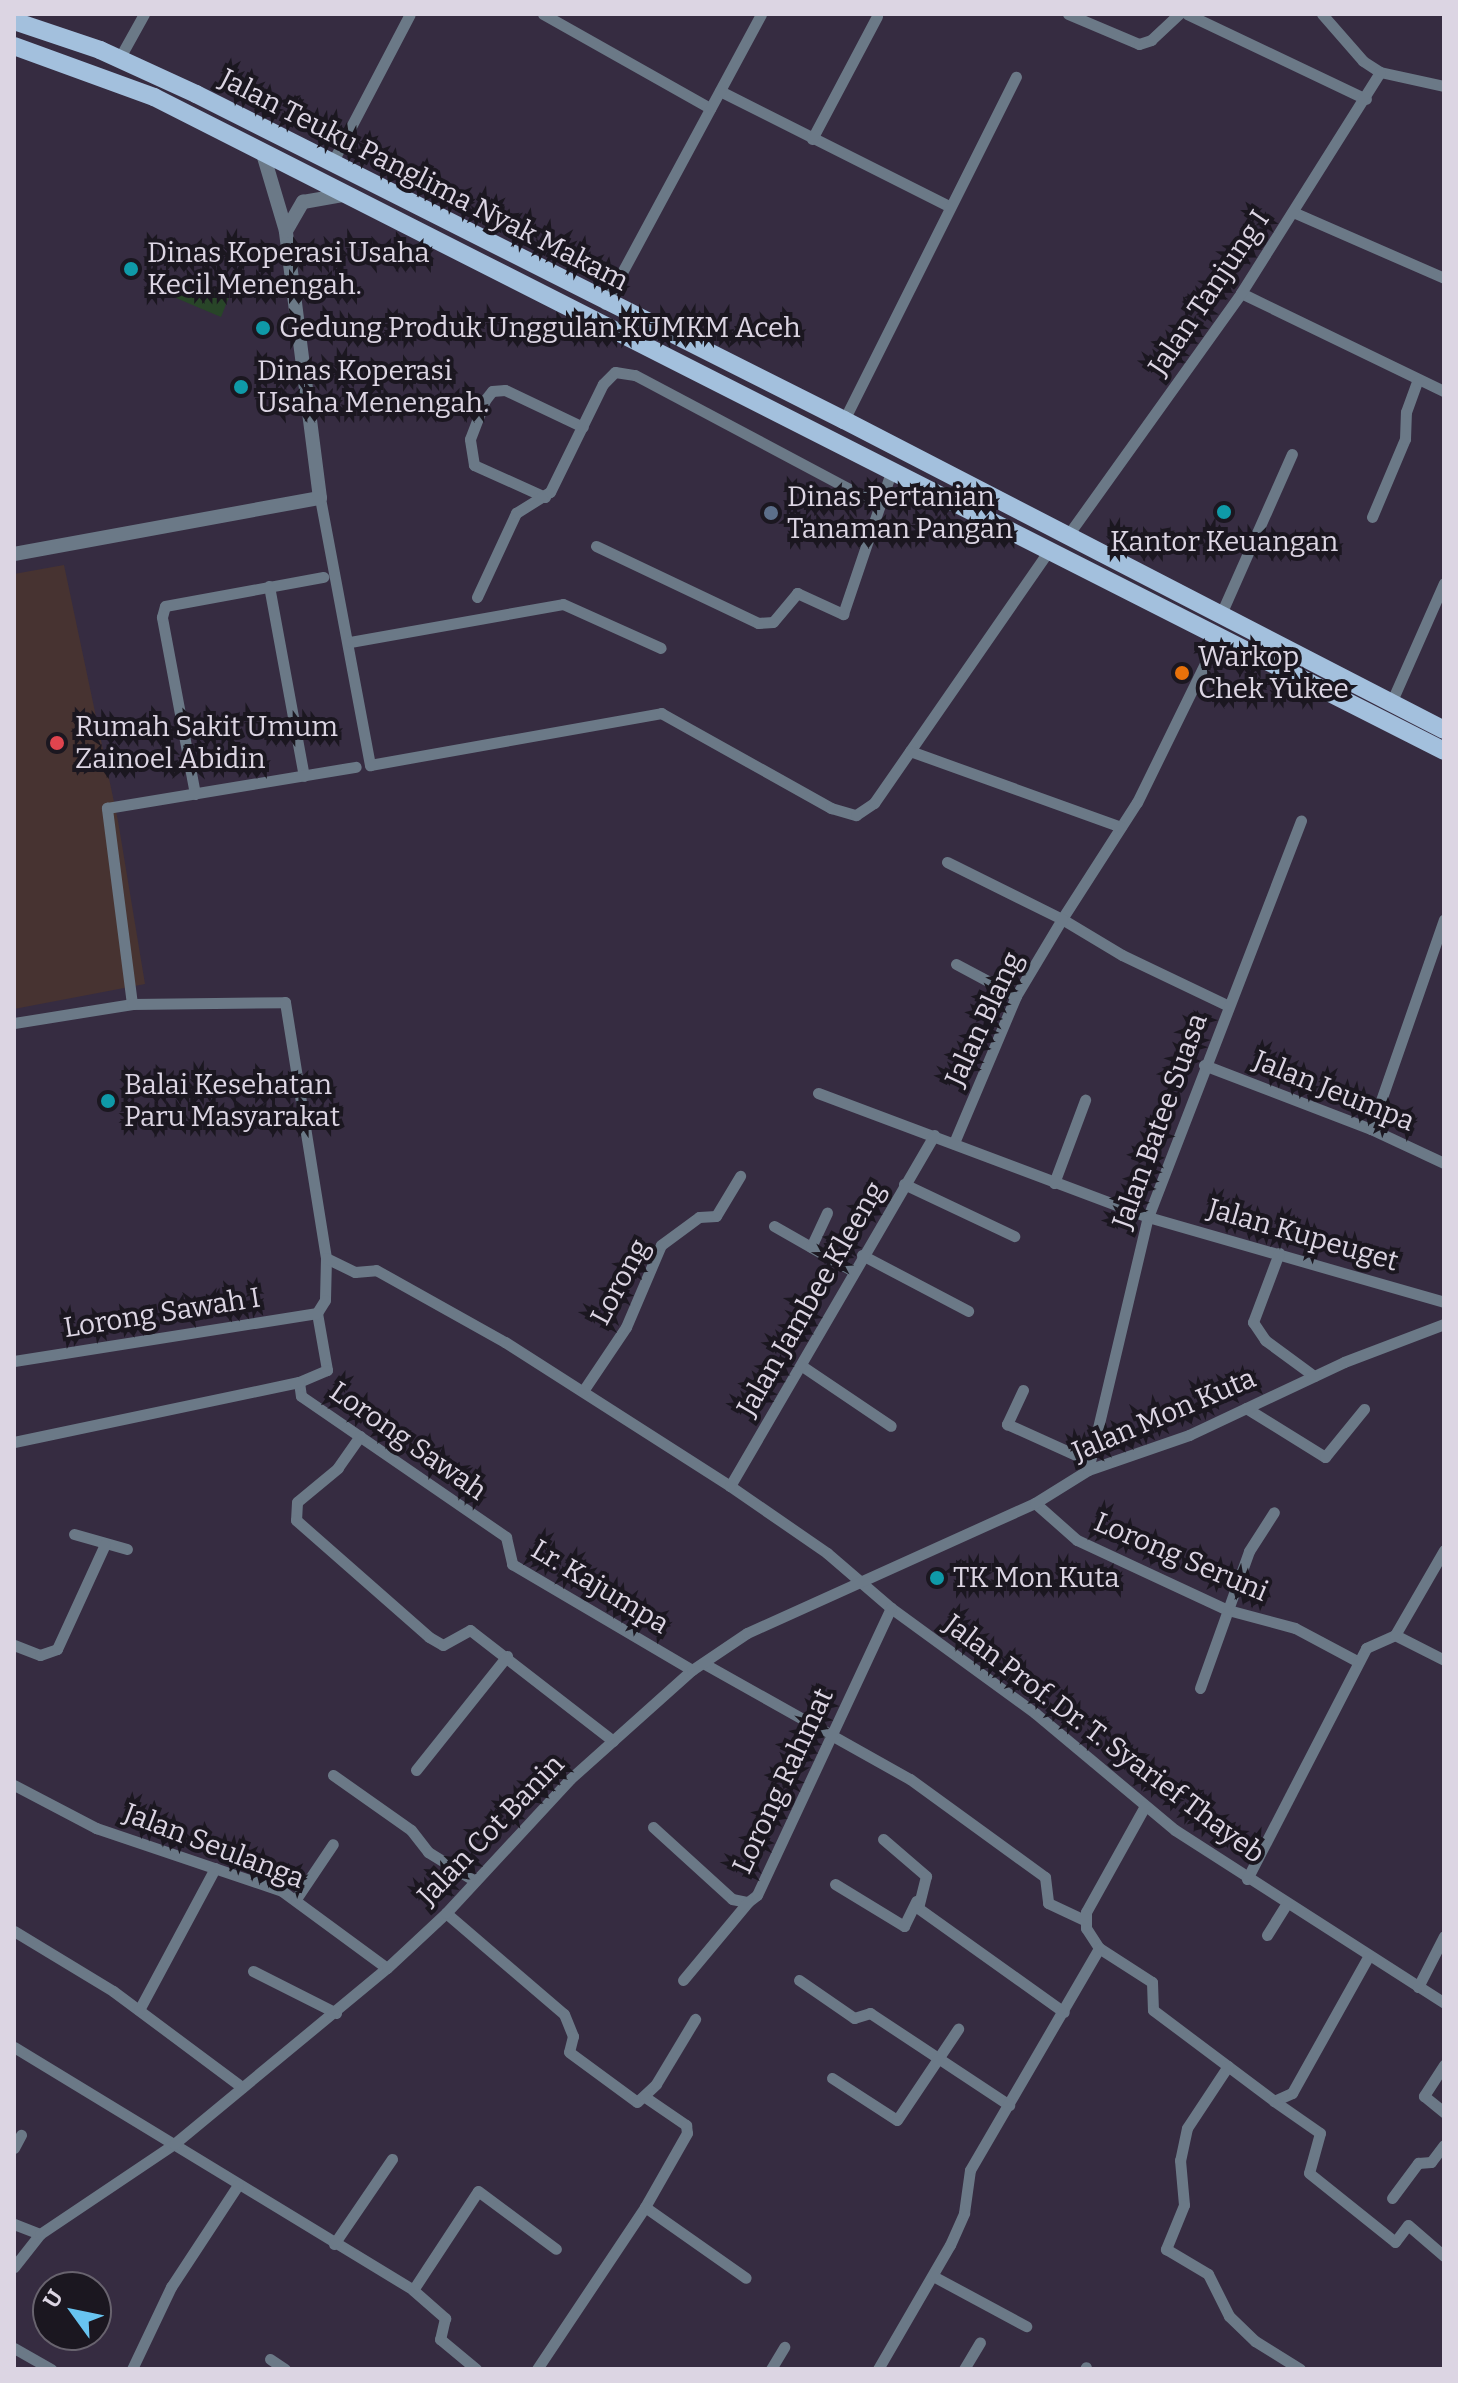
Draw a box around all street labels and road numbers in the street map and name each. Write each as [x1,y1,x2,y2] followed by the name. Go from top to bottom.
[214,62,634,298] street label: Jalan Teuku Panglima Nyak Makam
[1141,204,1277,382] street label: Jalan Tanjung I
[938,946,1030,1092] street label: Jalan Blang
[1105,1009,1215,1233] street label: Jalan Batee Suasa
[1249,1043,1419,1139] street label: Jalan Jeumpa
[730,1176,892,1422] street label: Jalan Jambee Kleeng
[1204,1192,1402,1278] street label: Jalan Kupeuget
[583,1233,657,1331] street label: Lorong
[61,1281,263,1345] street label: Lorong Sawah I
[1067,1361,1261,1469] street label: Jalan Mon Kuta
[323,1375,493,1507] street label: Lorong Sawah
[1089,1505,1273,1609] street label: Lorong Seruni
[525,1533,675,1641] street label: Lr. Kajumpa
[937,1607,1271,1871] street label: Jalan Prof. Dr. T. Syarief Thayeb
[725,1683,841,1879] street label: Lorong Rahmat
[411,1748,571,1912] street label: Jalan Cot Banin
[119,1796,309,1896] street label: Jalan Seulanga

